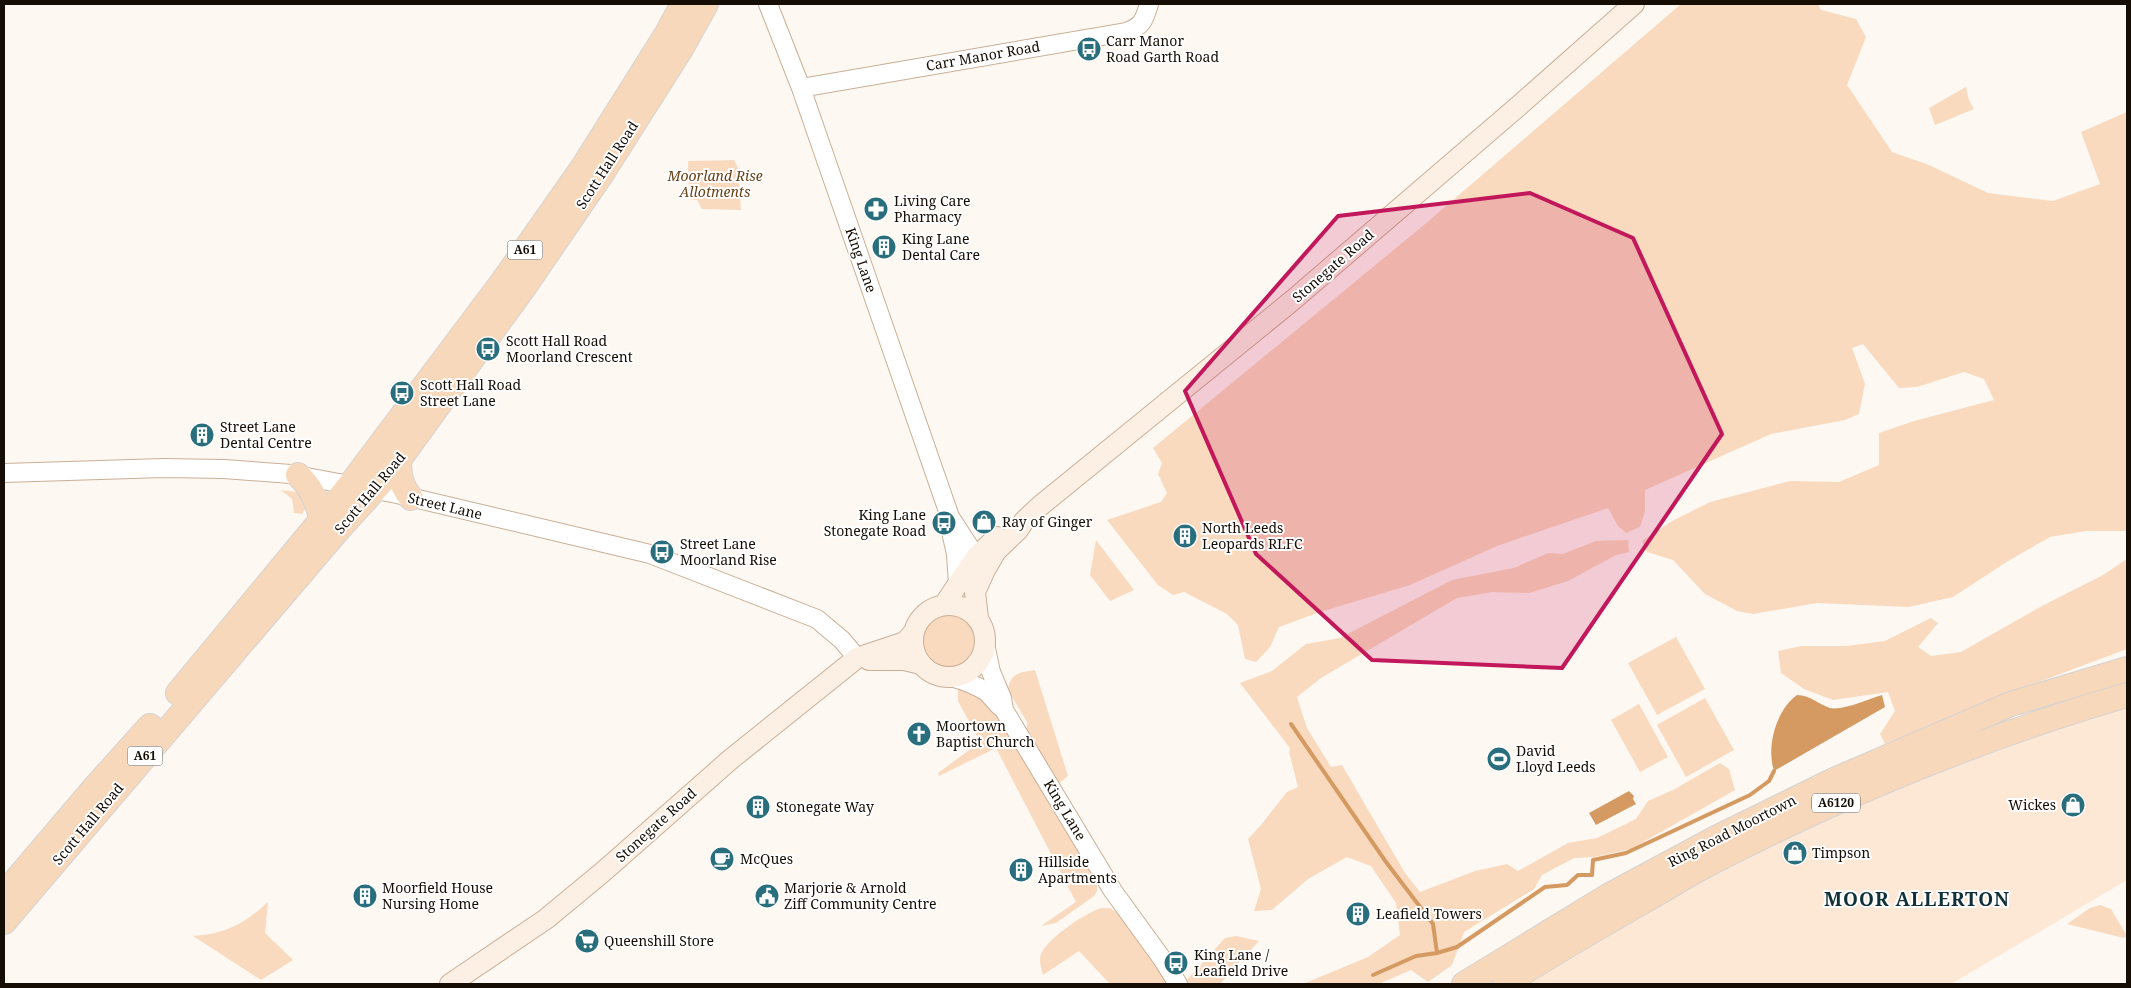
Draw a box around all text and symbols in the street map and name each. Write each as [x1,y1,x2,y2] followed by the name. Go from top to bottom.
[1106,31,1219,66] place label: Carr Manor Road Garth Road
[924,36,1042,75] street label: Carr Manor Road
[1076,36,1102,62] bus stop icon: Carr Manor Road Garth Road
[571,117,642,212] street label: Scott Hall Road
[666,166,763,201] park label: Moorland Rise Allotments
[894,191,971,226] place label: Living Care Pharmacy
[863,196,889,222] pharmacy icon: Living Care Pharmacy
[841,225,881,295] street label: King Lane
[1288,225,1378,306] street label: Stonegate Road
[902,229,980,264] place label: King Lane Dental Care
[871,234,897,260] building icon: King Lane Dental Care
[508,240,542,260] road number: A61
[506,331,633,366] place label: Scott Hall Road Moorland Crescent
[475,336,501,362] bus stop icon: Scott Hall Road Moorland Crescent
[420,375,522,410] place label: Scott Hall Road Street Lane
[389,380,415,406] bus stop icon: Scott Hall Road Street Lane
[220,417,312,452] place label: Street Lane Dental Centre
[189,422,215,448] building icon: Street Lane Dental Centre
[330,448,410,538] street label: Scott Hall Road
[406,488,484,523] street label: Street Lane
[824,505,926,540] place label: King Lane Stonegate Road
[971,509,997,535] shop icon: Ray of Ginger
[931,510,957,536] bus stop icon: King Lane Stonegate Road
[1002,512,1093,531] place label: Ray of Ginger
[1202,518,1303,553] place label: North Leeds Leopards RLFC
[1172,523,1198,549] building icon: North Leeds Leopards RLFC
[680,534,777,569] place label: Street Lane Moorland Rise
[649,539,675,565] bus stop icon: Street Lane Moorland Rise
[936,716,1035,751] place label: Moortown Baptist Church
[906,721,932,747] church icon: Moortown Baptist Church
[1516,741,1596,776] place label: David Lloyd Leeds
[128,746,162,766] road number: A61
[1486,746,1512,772] sports icon: David Lloyd Leeds
[1040,776,1091,844] street label: King Lane
[48,779,128,869] street label: Scott Hall Road
[611,783,700,866] street label: Stonegate Road
[1665,790,1799,871] street label: Ring Road Moortown
[2060,792,2086,818] shop icon: Wickes
[745,794,771,820] building icon: Stonegate Way
[1812,794,1860,812] road number: A6120
[2008,795,2056,814] place label: Wickes
[776,797,874,816] place label: Stonegate Way
[1782,840,1808,866] shop icon: Timpson
[1812,843,1870,862] place label: Timpson
[709,846,735,872] cafe icon: McQues
[740,849,793,868] place label: McQues
[1038,852,1117,887] place label: Hillside Apartments
[1008,857,1034,883] building icon: Hillside Apartments
[382,878,493,913] place label: Moorfield House Nursing Home
[784,878,936,913] place label: Marjorie & Arnold Ziff Community Centre
[352,883,378,909] building icon: Moorfield House Nursing Home
[754,883,780,909] public building icon: Marjorie & Arnold Ziff Community Centre
[1824,886,2010,912] district label: MOOR ALLERTON
[1345,901,1371,927] building icon: Leafield Towers
[1376,904,1482,923] place label: Leafield Towers
[574,928,600,954] supermarket icon: Queenshill Store
[604,931,714,950] place label: Queenshill Store
[1194,945,1288,980] place label: King Lane / Leafield Drive
[1163,950,1189,976] bus stop icon: King Lane / Leafield Drive

